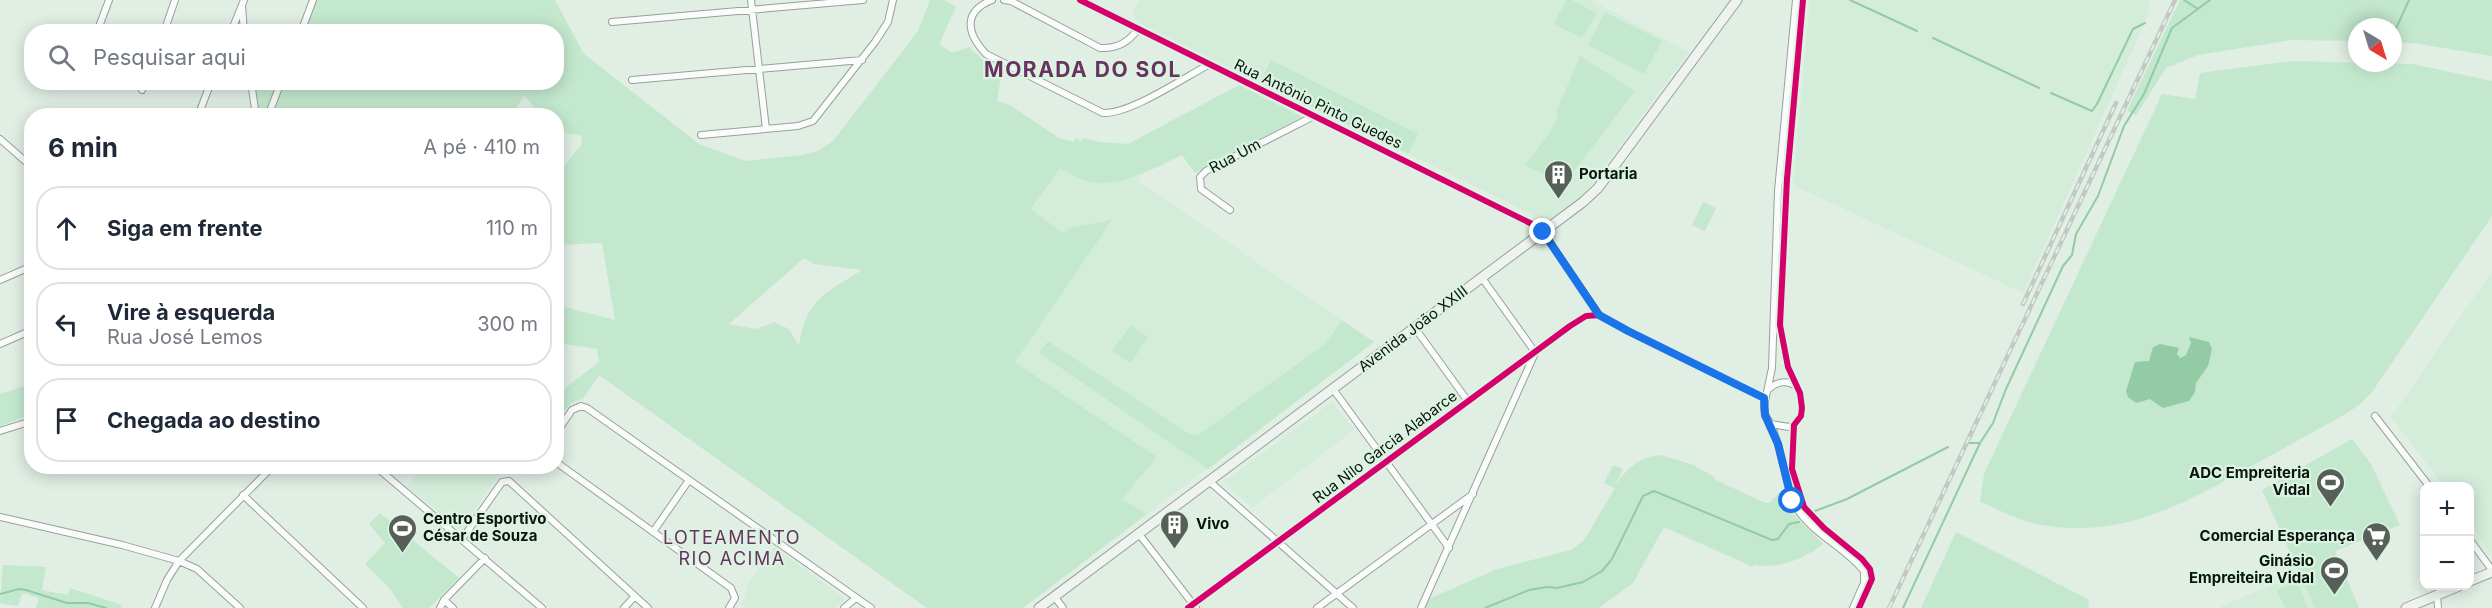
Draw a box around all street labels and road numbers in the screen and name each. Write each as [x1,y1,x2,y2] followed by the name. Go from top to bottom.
[1231,55,1405,153] street label: Rua Antônio Pinto Guedes
[1206,134,1264,177] street label: Rua Um
[1354,281,1471,376] street label: Avenida João XXIII
[1309,386,1461,507] street label: Rua Nilo Garcia Alabarce

